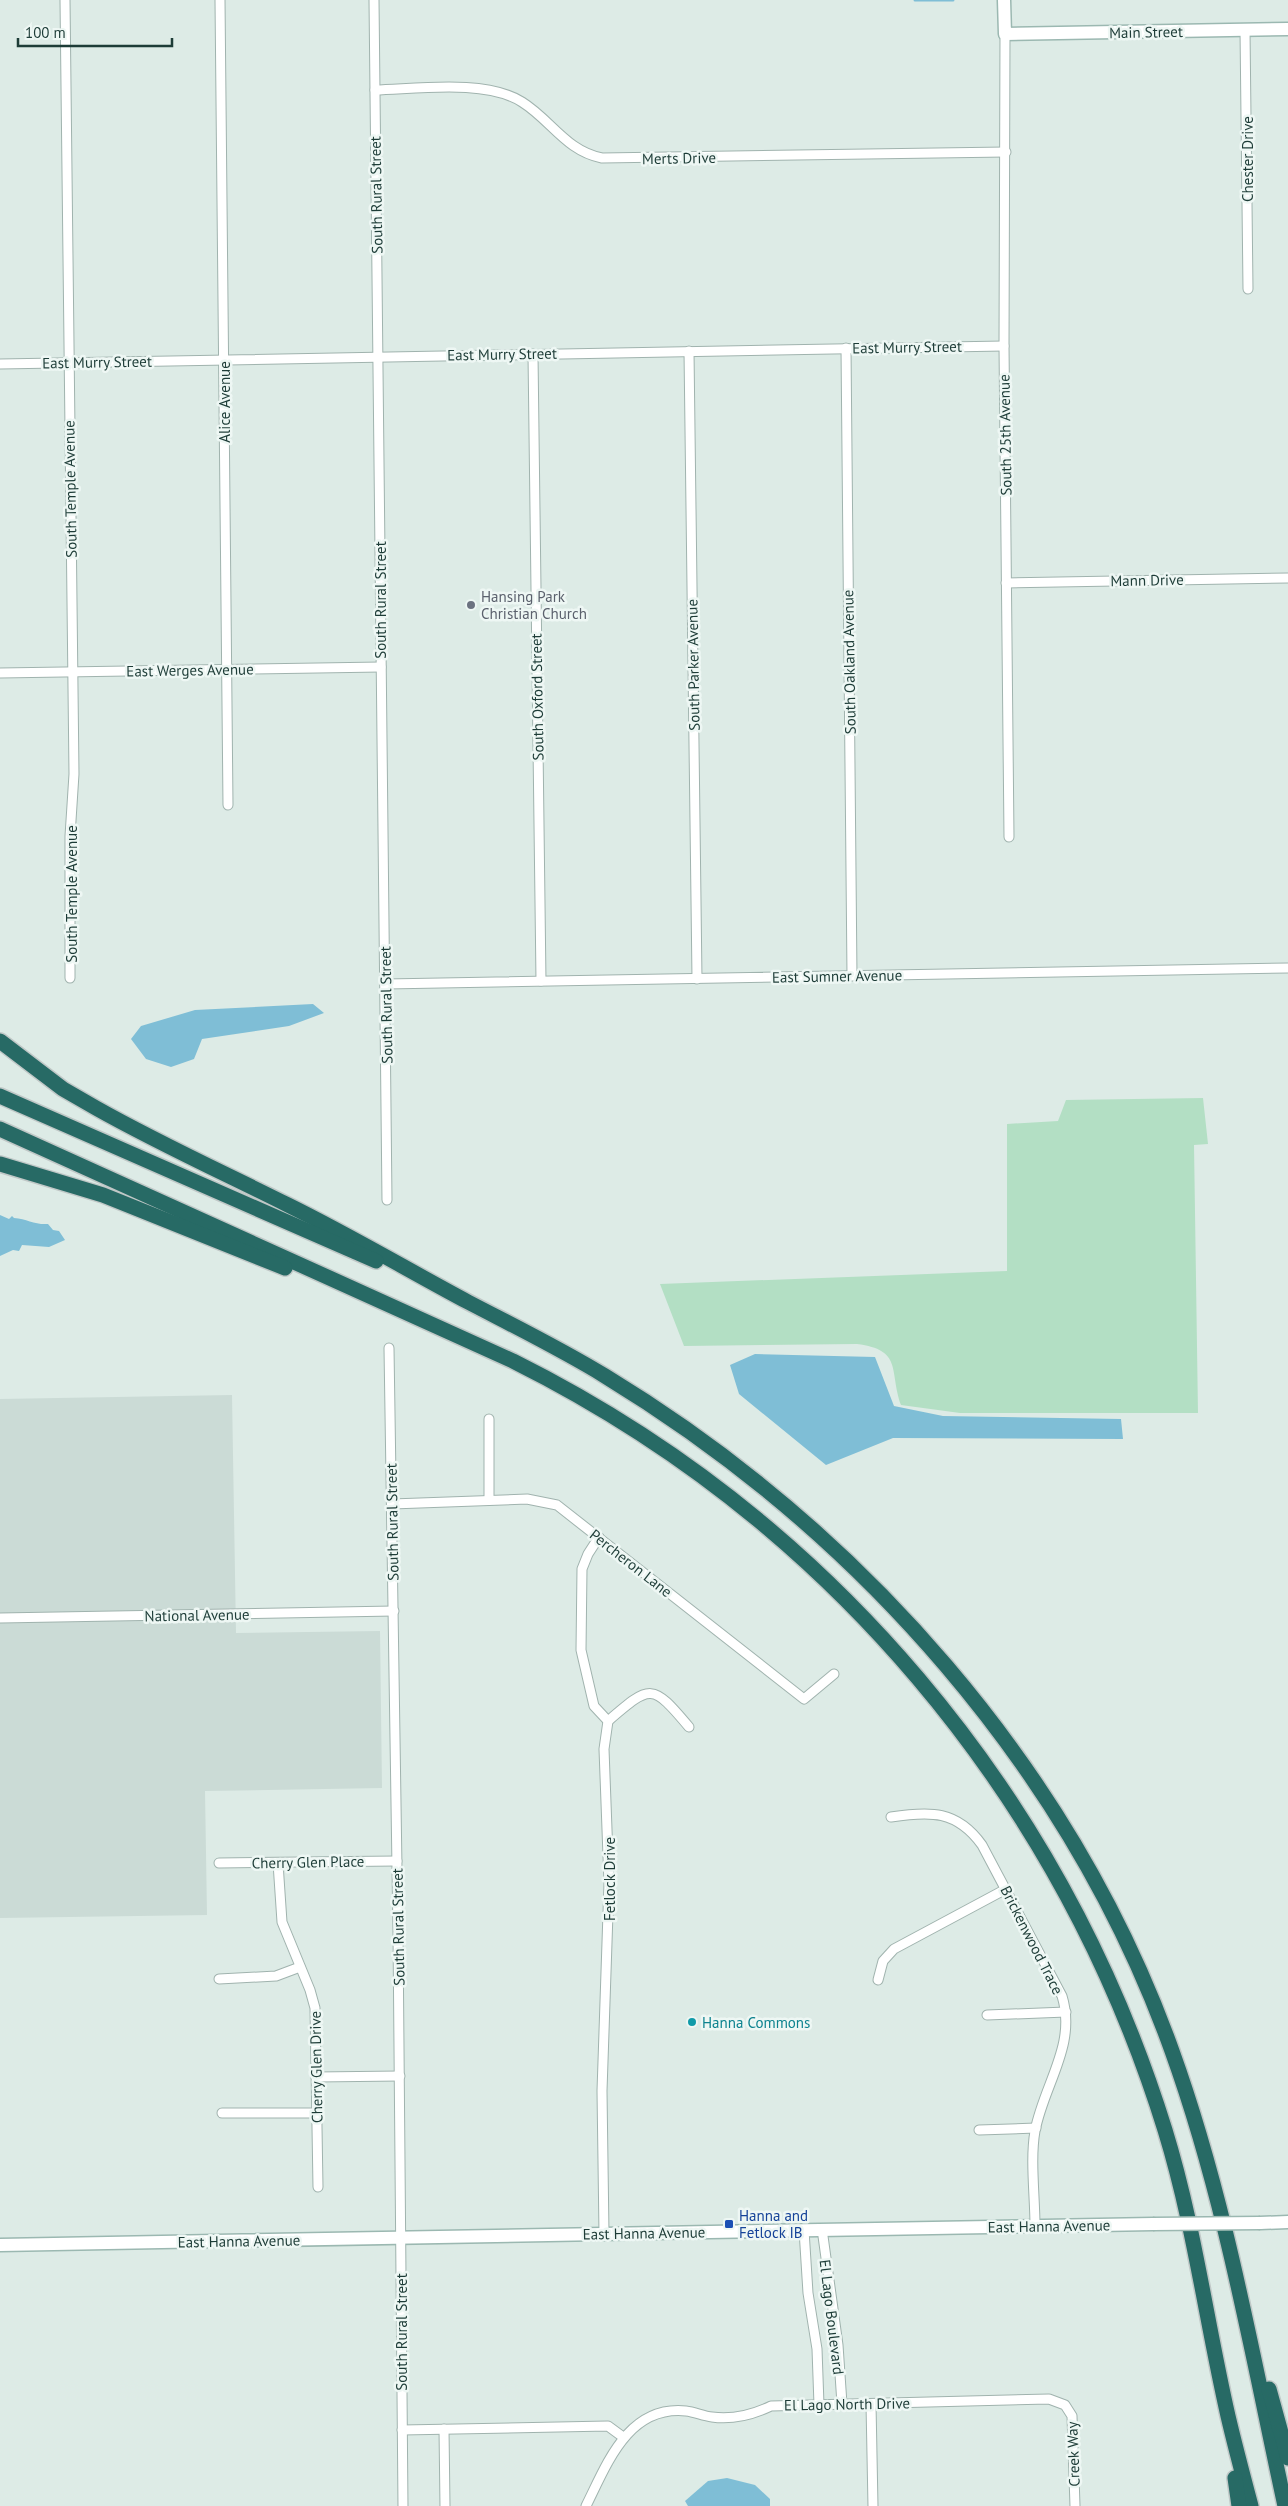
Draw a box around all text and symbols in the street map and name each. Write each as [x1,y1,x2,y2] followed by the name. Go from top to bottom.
[18,15,171,47] scale bar
[1109,22,1183,42] street label: Main Street
[25,23,66,42] text: 100 m
[1238,116,1257,202] street label: Chester Drive
[365,136,387,254] street label: South Rural Street
[642,148,716,168] street label: Merts Drive
[852,337,962,357] street label: East Murry Street
[447,344,557,364] street label: East Murry Street
[42,352,152,372] street label: East Murry Street
[215,361,234,443] street label: Alice Avenue
[994,374,1016,496] street label: South 25th Avenue
[59,420,81,558] street label: South Temple Avenue
[371,541,390,659] street label: South Rural Street
[1110,570,1184,590] street label: Mann Drive
[481,587,587,623] place label: Hansing Park Christian Church
[838,589,860,735] street label: South Oakland Avenue
[465,599,477,611] marker: Hansing Park Christian Church
[682,599,704,731] street label: South Parker Avenue
[526,633,548,761] street label: South Oxford Street
[126,659,254,681] street label: East Werges Avenue
[62,825,81,963] street label: South Temple Avenue
[375,946,397,1064] street label: South Rural Street
[772,965,902,987] street label: East Sumner Avenue
[381,1463,403,1581] street label: South Rural Street
[586,1525,676,1601] street label: Percheron Lane
[144,1605,250,1625] street label: National Avenue
[600,1837,619,1921] street label: Fetlock Drive
[251,1852,365,1872] street label: Cherry Glen Place
[387,1868,409,1986] street label: South Rural Street
[996,1883,1068,1997] street label: Brickenwood Trace
[306,2011,326,2123] street label: Cherry Glen Drive
[702,2013,810,2032] place label: Hanna Commons
[686,2016,698,2028] marker: Hanna Commons
[739,2206,808,2242] place label: Hanna and Fetlock IB
[988,2215,1110,2237] street label: East Hanna Avenue
[723,2218,735,2230] marker: Hanna and Fetlock IB
[583,2222,705,2244] street label: East Hanna Avenue
[178,2230,300,2252] street label: East Hanna Avenue
[816,2258,848,2376] street label: El Lago Boulevard
[392,2273,411,2391] street label: South Rural Street
[784,2393,910,2415] street label: El Lago North Drive
[1062,2421,1084,2487] street label: Creek Way

